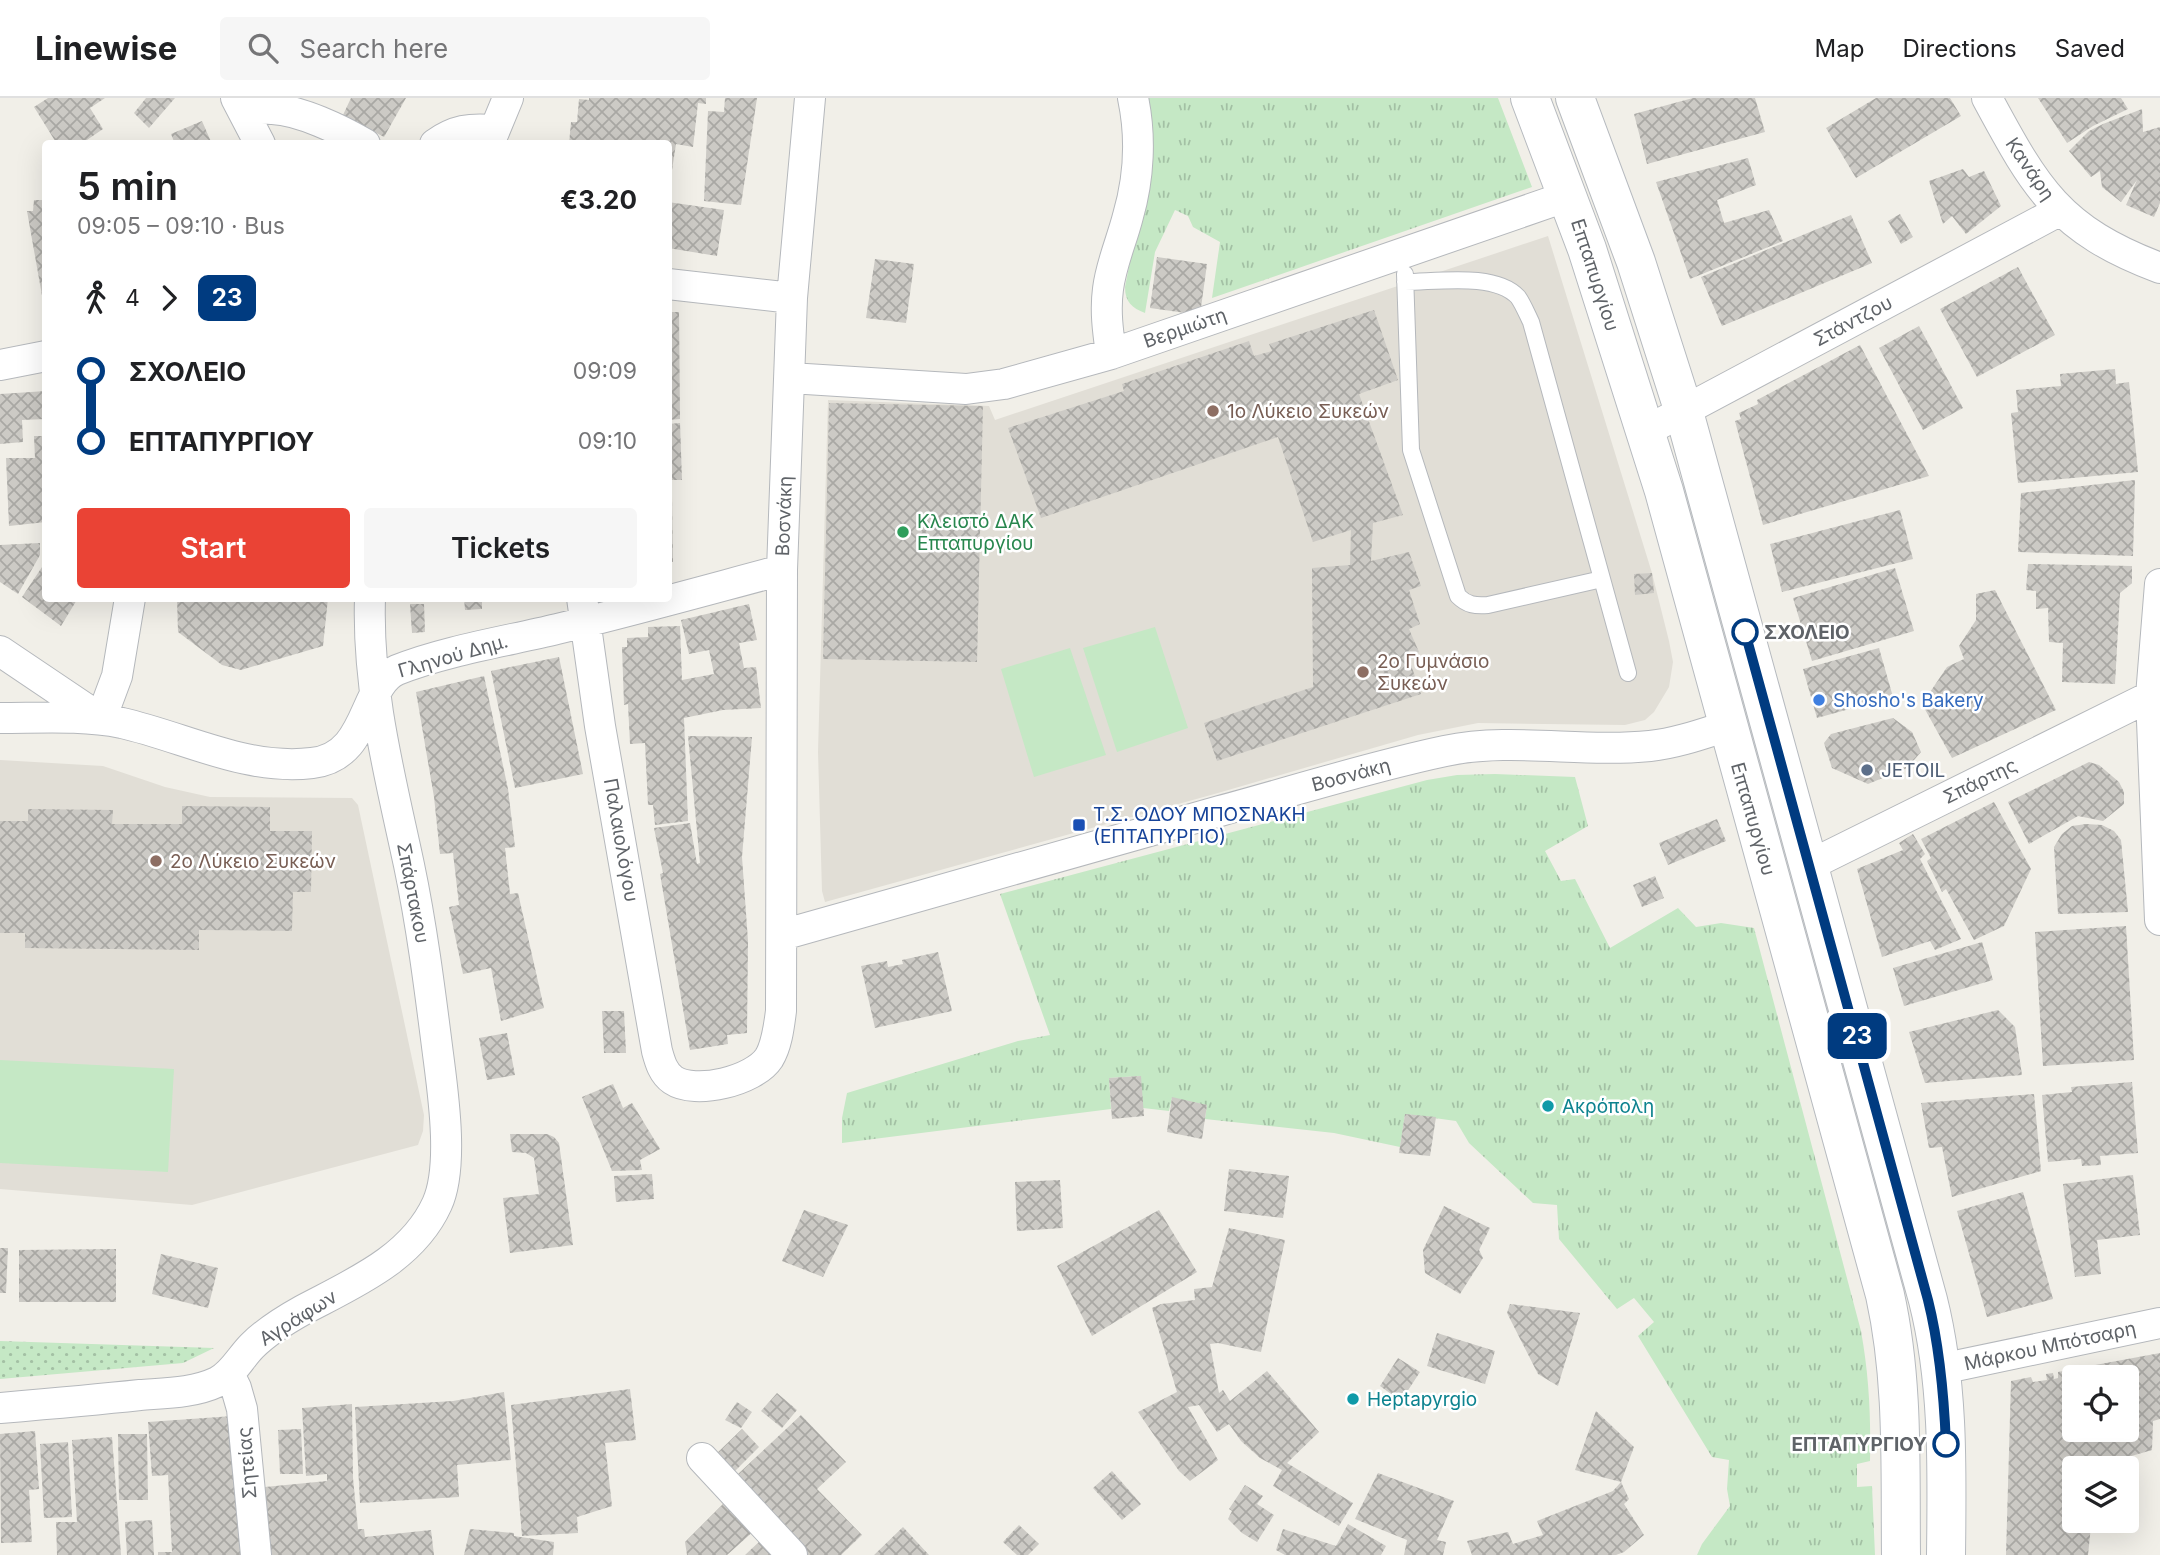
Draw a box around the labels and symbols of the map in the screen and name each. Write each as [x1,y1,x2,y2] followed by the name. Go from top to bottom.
[2001,133,2059,205] street label: Κανάρη
[1566,216,1624,334] street label: Επταπυργίου
[1810,291,1896,351] street label: Στάντζου
[1140,303,1230,353] street label: Βερμιώτη
[1227,400,1389,423] place label: 1ο Λύκειο Συκεών
[1205,403,1221,419] marker: 1ο Λύκειο Συκεών
[771,475,797,557] street label: Βοσνάκη
[917,510,1034,555] place label: Κλειστό ΔΑΚ Επταπυργίου
[895,524,911,540] marker: Κλειστό ΔΑΚ Επταπυργίου
[1732,619,1758,645] marker: ΣΧΟΛΕΙΟ
[1764,621,1850,644] place label: ΣΧΟΛΕΙΟ
[395,629,511,683] street label: Γληνού Δημ.
[1377,650,1490,695] place label: 2ο Γυμνάσιο Συκεών
[1355,664,1371,680] marker: 2ο Γυμνάσιο Συκεών
[1833,689,1984,712] place label: Shosho's Bakery
[1811,692,1827,708] marker: Shosho's Bakery
[1309,753,1393,797] street label: Βοσνάκη
[1939,753,2021,809] street label: Σπάρτης
[1881,759,1945,782] place label: JETOIL
[1726,760,1780,878] street label: Επταπυργίου
[1859,762,1875,778] marker: JETOIL
[599,776,643,904] street label: Παλαιολόγου
[1093,803,1306,848] place label: Τ.Σ. ΟΔΟΥ ΜΠΟΣΝΑΚΗ (ΕΠΤΑΠΥΡΓΙΟ)
[1071,817,1087,833] marker: Τ.Σ. ΟΔΟΥ ΜΠΟΣΝΑΚΗ (ΕΠΤΑΠΥΡΓΙΟ)
[392,841,434,945] street label: Σπάρτακου
[170,850,336,873] place label: 2ο Λύκειο Συκεών
[148,853,164,869] marker: 2ο Λύκειο Συκεών
[1826,1013,1888,1059] line badge: 23
[1562,1095,1654,1118] place label: Ακρόπολη
[1540,1098,1556,1114] marker: Ακρόπολη
[255,1285,341,1351] street label: Αγράφων
[1962,1317,2138,1375] street label: Μάρκου Μπότσαρη
[1367,1388,1477,1411] place label: Heptapyrgio
[1345,1391,1361,1407] marker: Heptapyrgio
[232,1426,262,1500] street label: Σητείας
[1933,1431,1959,1457] marker: ΕΠΤΑΠΥΡΓΙΟΥ
[1792,1433,1927,1456] place label: ΕΠΤΑΠΥΡΓΙΟΥ

